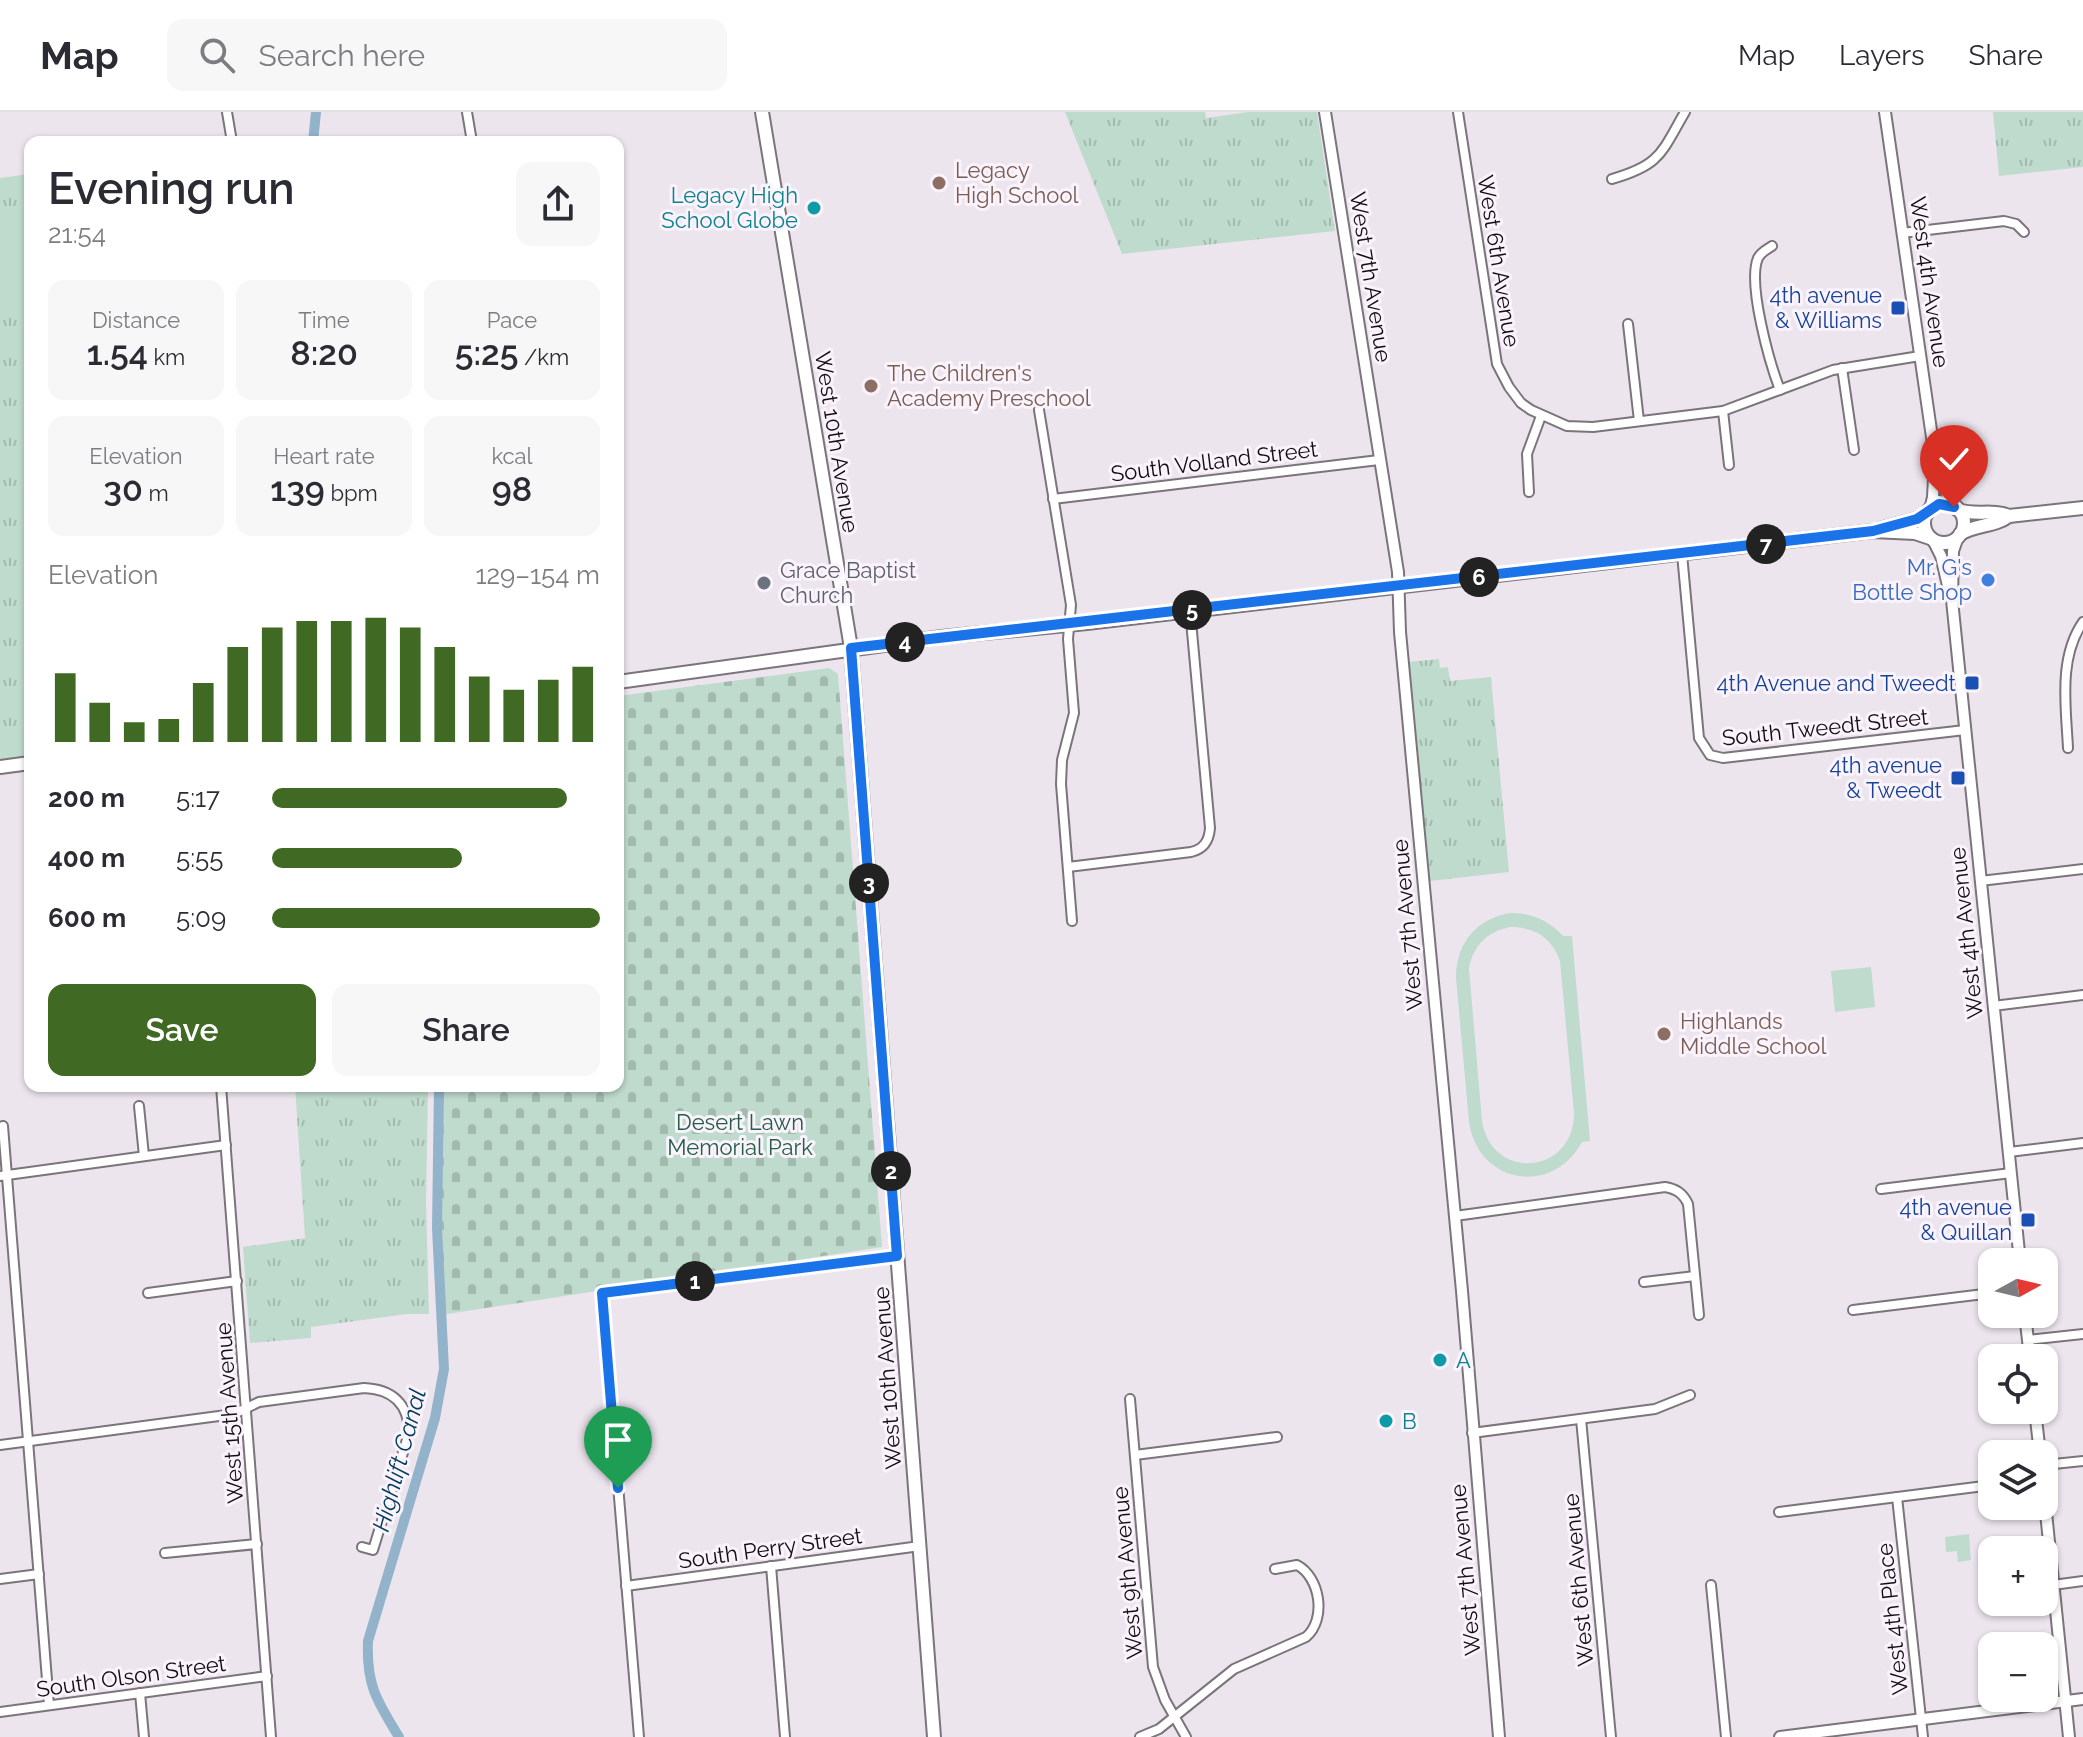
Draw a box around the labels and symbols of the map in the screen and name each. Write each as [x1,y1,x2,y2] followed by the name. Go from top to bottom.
[955,157,1079,208] place label: Legacy High School
[1473,173,1525,349] street label: West 6th Avenue
[930,174,948,192] marker: Legacy High School
[661,182,798,233] place label: Legacy High School Globe
[1345,190,1397,364] street label: West 7th Avenue
[1905,195,1955,369] street label: West 4th Avenue
[805,199,823,217] marker: Legacy High School Globe
[1769,282,1882,333] place label: 4th avenue & Williams
[1889,299,1907,317] marker: 4th avenue & Williams
[810,349,864,535] street label: West 10th Avenue
[887,360,1091,411] place label: The Children's Academy Preschool
[862,377,880,395] marker: The Children's Academy Preschool
[1920,425,1988,507] pin
[1109,435,1320,487] street label: South Volland Street
[1746,524,1786,564] pin: 7
[1852,554,1972,605] place label: Mr. G's Bottle Shop
[780,557,917,608] place label: Grace Baptist Church
[1459,557,1499,597] pin: 6
[1979,571,1997,589] marker: Mr. G's Bottle Shop
[755,574,773,592] marker: Grace Baptist Church
[1172,590,1212,630] pin: 5
[885,622,925,662] pin: 4
[1717,670,1957,696] place label: 4th Avenue and Tweedt
[1963,674,1981,692] marker: 4th Avenue and Tweedt
[1721,703,1930,751] street label: South Tweedt Street
[1829,752,1943,803] place label: 4th avenue & Tweedt
[1949,769,1967,787] marker: 4th avenue & Tweedt
[1387,838,1427,1012] street label: West 7th Avenue
[1944,846,1988,1020] street label: West 4th Avenue
[849,863,889,903] pin: 3
[1680,1008,1826,1059] place label: Highlands Middle School
[1655,1025,1673,1043] marker: Highlands Middle School
[667,1109,813,1160] park label: Desert Lawn Memorial Park
[871,1151,911,1191] pin: 2
[1899,1194,2012,1245] place label: 4th avenue & Quillan
[2019,1211,2037,1229] marker: 4th avenue & Quillan
[1978,1248,2058,1328] north arrow
[675,1261,715,1301] pin: 1
[868,1286,906,1470] street label: West 10th Avenue
[210,1321,248,1505] street label: West 15th Avenue
[1456,1347,1471,1373] place label: A
[1431,1351,1449,1369] marker: A
[366,1385,432,1535] water label: Highlift Canal
[584,1406,652,1488] pin
[1402,1408,1417,1434] place label: B
[1377,1412,1395,1430] marker: B
[1445,1483,1485,1657] street label: West 7th Avenue
[1106,1485,1148,1660] street label: West 9th Avenue
[1557,1492,1599,1668] street label: West 6th Avenue
[677,1522,864,1574] street label: South Perry Street
[1871,1542,1913,1696] street label: West 4th Place
[35,1650,228,1702] street label: South Olson Street

